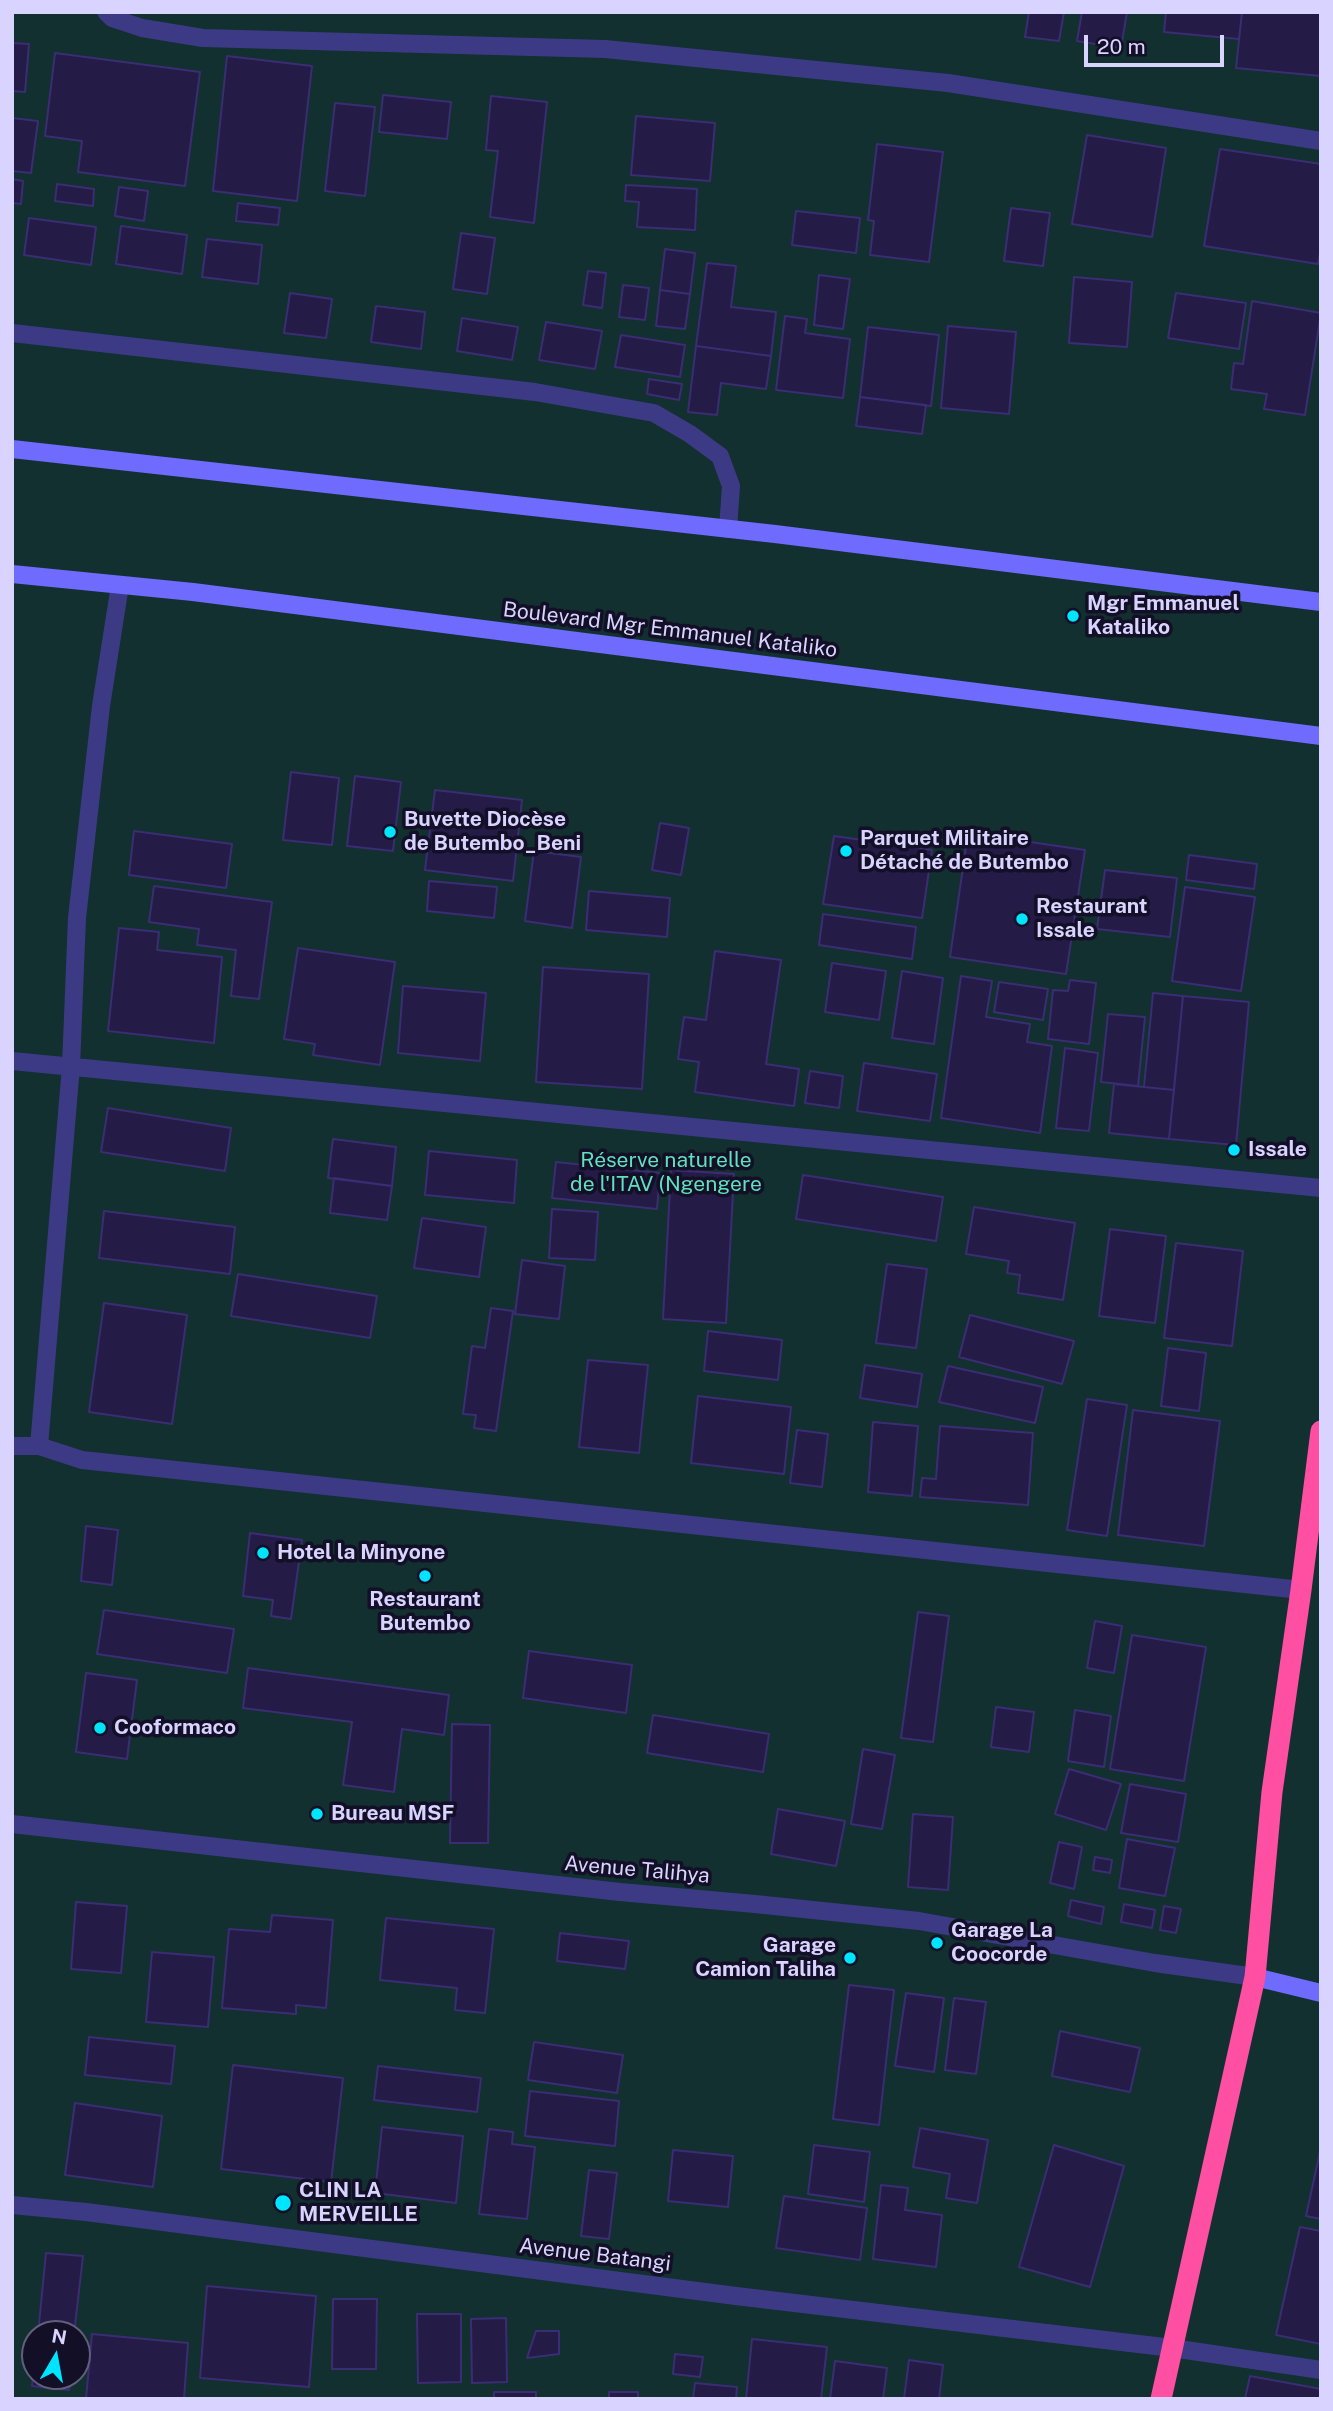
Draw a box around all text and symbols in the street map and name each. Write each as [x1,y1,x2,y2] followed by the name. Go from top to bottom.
[1088,21,1228,65] scale bar
[1097,34,1146,59] text: 20 m
[1087,591,1239,641] place label: Mgr Emmanuel Kataliko
[502,597,838,663] street label: Boulevard Mgr Emmanuel Kataliko
[1065,608,1081,624] marker: Mgr Emmanuel Kataliko
[404,807,581,857] place label: Buvette Diocèse de Butembo_Beni
[382,824,398,840] marker: Buvette Diocèse de Butembo_Beni
[860,826,1069,876] place label: Parquet Militaire Détaché de Butembo
[838,843,854,859] marker: Parquet Militaire Détaché de Butembo
[1036,894,1148,944] place label: Restaurant Issale
[1014,911,1030,927] marker: Restaurant Issale
[1248,1137,1307,1163] place label: Issale
[1226,1142,1242,1158] marker: Issale
[570,1148,762,1198] park label: Réserve naturelle de l'ITAV (Ngengere
[277,1540,445,1566] place label: Hotel la Minyone
[255,1545,271,1561] marker: Hotel la Minyone
[417,1568,433,1584] marker: Restaurant Butembo
[369,1587,481,1637] place label: Restaurant Butembo
[114,1715,236,1741] place label: Cooformaco
[92,1720,108,1736] marker: Cooformaco
[331,1801,454,1827] place label: Bureau MSF
[309,1806,325,1822] marker: Bureau MSF
[563,1851,711,1889] street label: Avenue Talihya
[951,1918,1053,1968] place label: Garage La Coocorde
[695,1933,836,1983] place label: Garage Camion Taliha
[929,1935,945,1951] marker: Garage La Coocorde
[842,1950,858,1966] marker: Garage Camion Taliha
[299,2178,418,2228] place label: CLIN LA MERVEILLE
[273,2193,293,2213] marker: CLIN LA MERVEILLE
[518,2233,672,2277] street label: Avenue Batangi
[21,2320,91,2390] north arrow
[50,2324,69,2348] text: N

